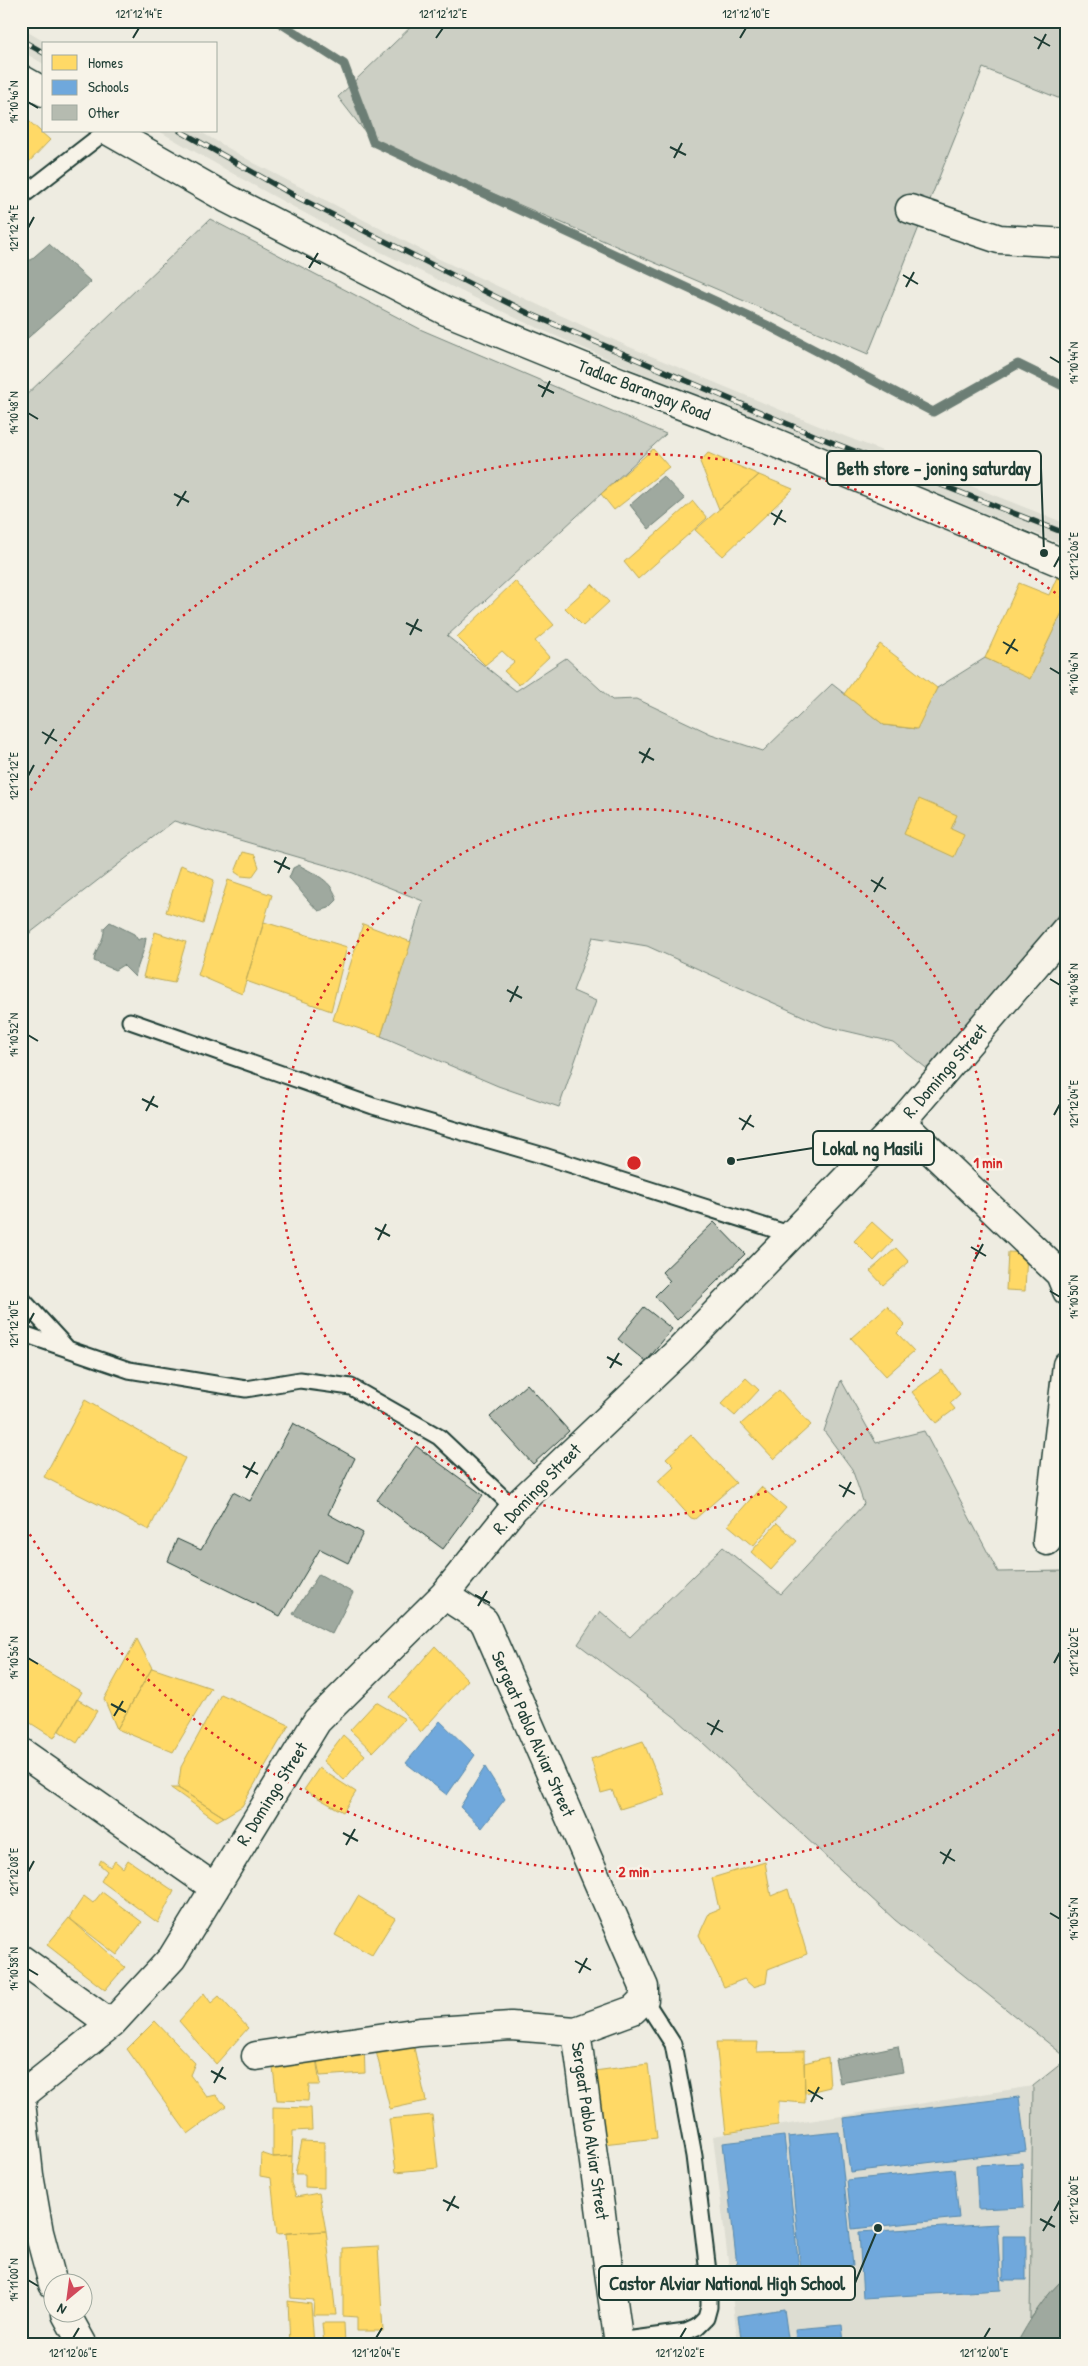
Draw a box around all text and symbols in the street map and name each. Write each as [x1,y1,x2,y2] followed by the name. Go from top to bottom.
[116,5,163,22] text: 121°12'14"E
[419,5,468,22] text: 121°12'12"E
[722,5,771,22] text: 121°12'10"E
[42,42,218,132] legend
[88,52,123,73] text: Homes
[88,76,129,97] text: Schools
[5,81,22,123] text: 14°10'46"N
[88,102,120,123] text: Other
[5,204,22,251] text: 121°12'14"E
[1065,342,1082,384] text: 14°10'44"N
[574,353,714,426] street label: Tadlac Barangay Road
[5,391,22,435] text: 14°10'48"N
[827,451,1041,485] callout: Beth store - joning saturday
[837,455,1031,482] text: Beth store - joning saturday
[1065,531,1082,580] text: 121°12'06"E
[1065,653,1082,695] text: 14°10'46"N
[5,751,22,800] text: 121°12'12"E
[1065,963,1082,1007] text: 14°10'48"N
[5,1013,22,1057] text: 14°10'52"N
[897,1017,993,1123] street label: R. Domingo Street
[1065,1079,1082,1128] text: 121°12'04"E
[813,1131,934,1165] callout: Lokal ng Masili
[823,1135,923,1162] text: Lokal ng Masili
[973,1152,1003,1173] text: 1 min
[625,1154,643,1172] centre of rings
[1065,1275,1082,1319] text: 14°10'50"N
[5,1299,22,1348] text: 121°12'10"E
[487,1437,587,1540] street label: R. Domingo Street
[1065,1627,1082,1676] text: 121°12'02"E
[5,1636,22,1680] text: 14°10'56"N
[486,1647,582,1821] street label: Sergeat Pablo Alviar Street
[230,1737,314,1850] street label: R. Domingo Street
[5,1847,22,1896] text: 121°12'08"E
[619,1861,650,1882] text: 2 min
[1065,1898,1082,1940] text: 14°10'54"N
[5,1947,22,1991] text: 14°10'58"N
[566,2041,615,2222] street label: Sergeat Pablo Alviar Street
[1065,2175,1082,2224] text: 121°12'00"E
[5,2258,22,2302] text: 14°11'00"N
[599,2266,855,2300] callout: Castor Alviar National High School
[609,2270,846,2297] text: Castor Alviar National High School
[42,2274,92,2324] north arrow
[53,2299,69,2320] text: N
[49,2344,98,2361] text: 121°12'06"E
[352,2344,401,2361] text: 121°12'04"E
[656,2344,705,2361] text: 121°12'02"E
[960,2344,1009,2361] text: 121°12'00"E

